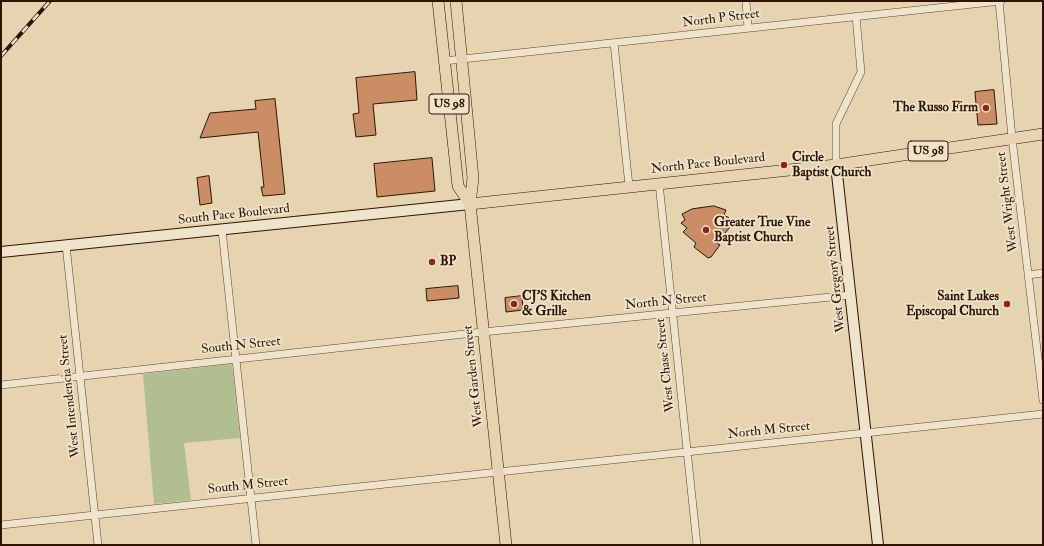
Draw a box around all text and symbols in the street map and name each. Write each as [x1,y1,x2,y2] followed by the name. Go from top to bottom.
[681,7,761,31] street label: North P Street
[429,94,469,114] road number: US 98
[893,100,978,116] place label: The Russo Firm
[981,103,991,113] marker: The Russo Firm
[908,141,948,161] road number: US 98
[650,150,766,178] street label: North Pace Boulevard
[792,150,871,181] place label: Circle Baptist Church
[994,151,1022,253] street label: West Wright Street
[779,160,789,170] marker: Circle Baptist Church
[177,201,291,229] street label: South Pace Boulevard
[714,215,810,246] place label: Greater True Vine Baptist Church
[701,225,711,235] marker: Greater True Vine Baptist Church
[823,225,849,333] street label: West Gregory Street
[440,254,456,270] place label: BP
[427,257,437,267] marker: BP
[522,289,591,320] place label: CJ'S Kitchen & Grille
[906,289,999,320] place label: Saint Lukes Episcopal Church
[624,290,708,314] street label: North N Street
[509,299,519,309] marker: CJ'S Kitchen & Grille
[1002,299,1012,309] marker: Saint Lukes Episcopal Church
[653,317,679,413] street label: West Chase Street
[461,324,487,428] street label: West Garden Street
[56,334,84,458] street label: West Intendencia Street
[201,334,281,358] street label: South N Street
[727,419,811,443] street label: North M Street
[207,474,289,498] street label: South M Street

